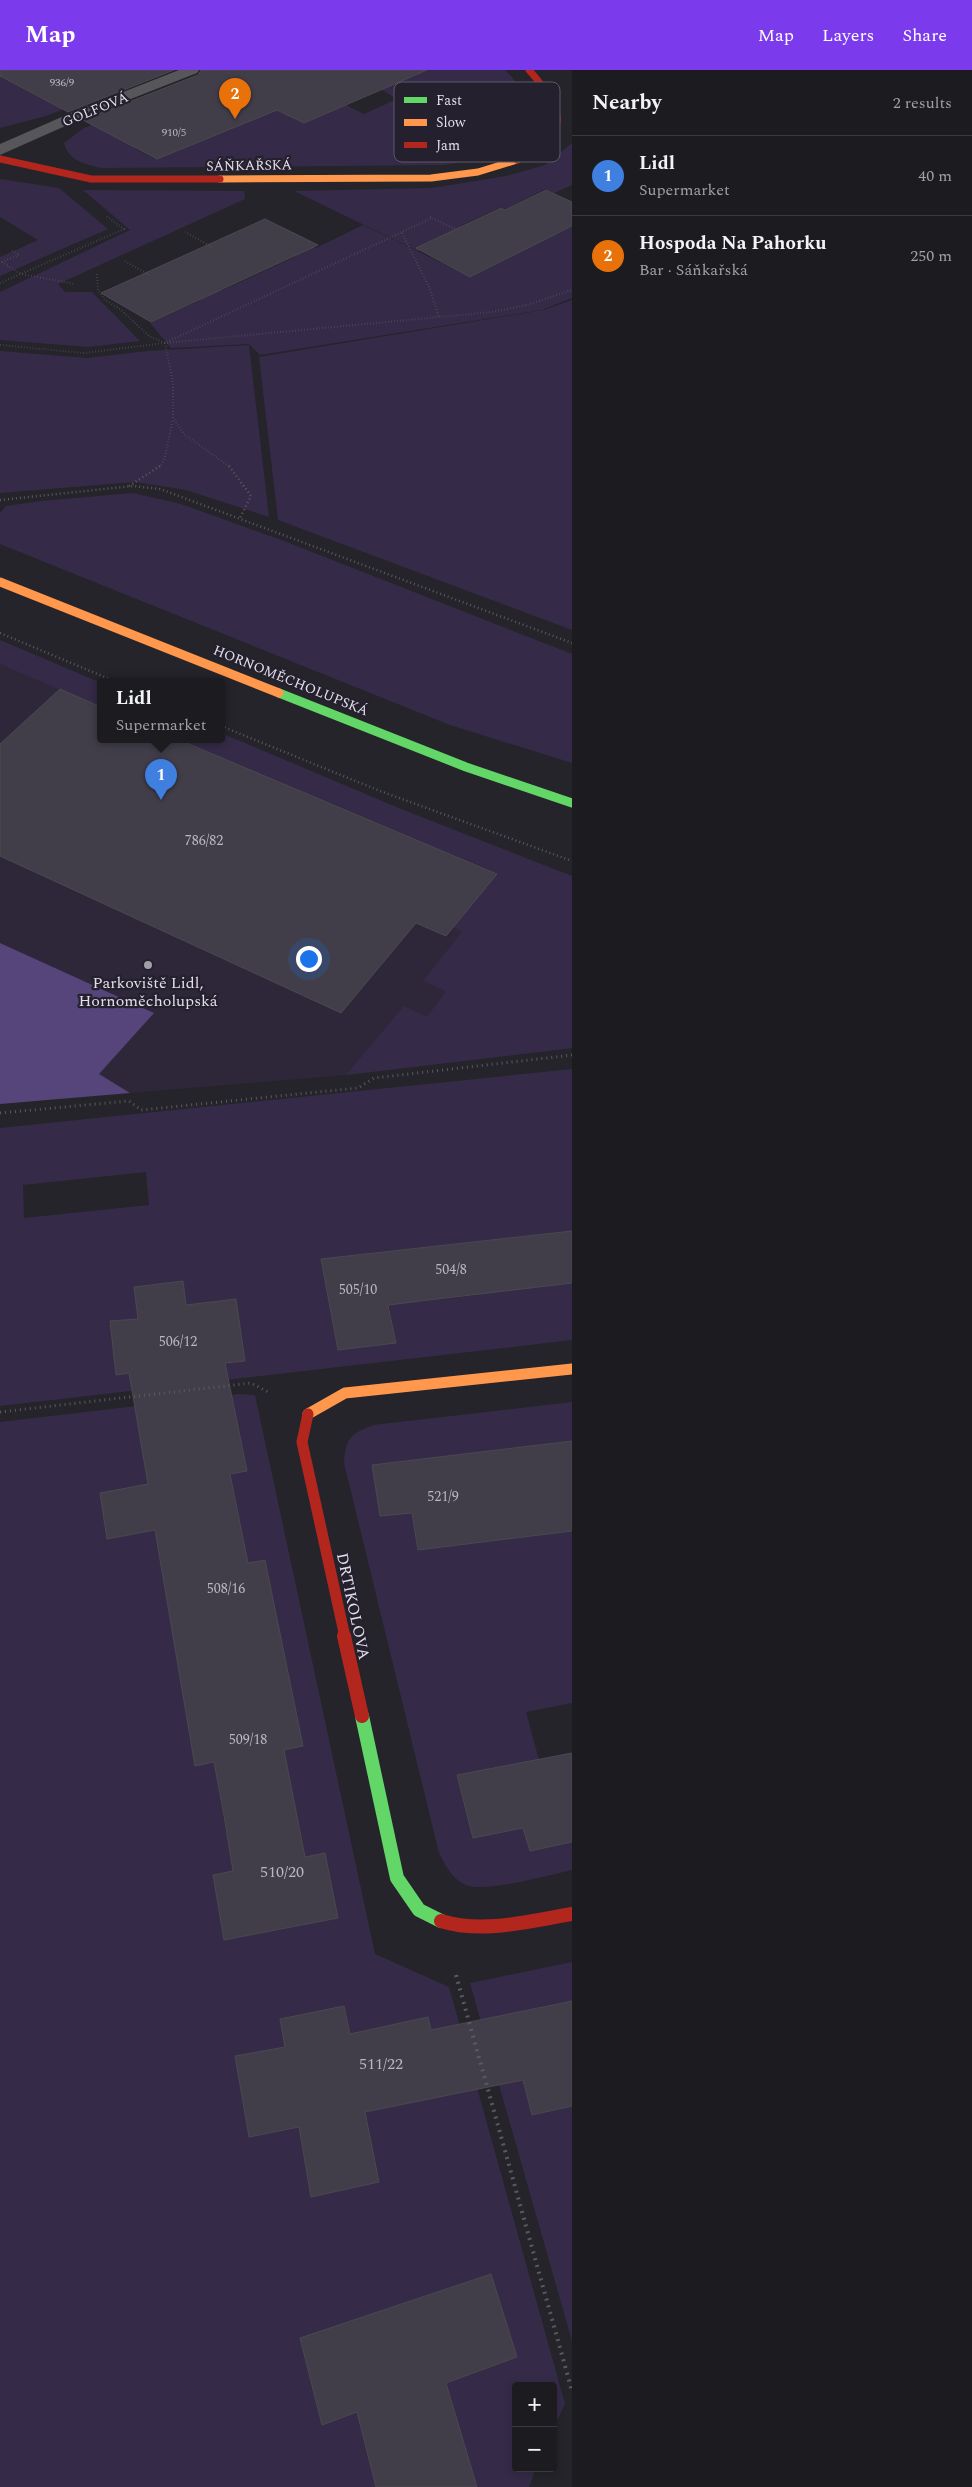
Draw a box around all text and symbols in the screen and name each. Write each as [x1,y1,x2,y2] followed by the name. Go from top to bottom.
[25,17,75,53] text: Map
[758,22,794,49] text: Map
[822,22,874,49] text: Layers
[902,22,947,49] text: Share
[50,74,75,91] house number: 936/9
[219,78,251,119] pin: 2
[394,82,560,162] legend
[59,86,132,132] street label: GOLFOVÁ
[592,87,662,119] text: Nearby
[436,90,462,111] text: Fast
[893,91,952,115] text: 2 results
[436,112,466,133] text: Slow
[162,124,186,141] house number: 910/5
[436,135,460,156] text: Jam
[639,149,675,178] text: Lidl
[206,154,293,177] street label: SÁŇKAŘSKÁ
[604,164,612,188] text: 1
[918,164,952,188] text: 40 m
[639,178,730,202] text: Supermarket
[639,229,827,258] text: Hospoda Na Pahorku
[604,244,612,268] text: 2
[910,244,952,268] text: 250 m
[639,258,748,282] text: Bar · Sáňkařská
[210,640,372,721] street label: HORNOMĚCHOLUPSKÁ
[97,678,225,743] popup
[116,684,152,713] text: Lidl
[116,713,206,737] text: Supermarket
[145,759,177,800] pin: 1
[185,830,223,851] house number: 786/82
[296,946,322,972] your location
[142,959,154,971] marker: Parkoviště Lidl, Hornoměcholupská
[78,971,218,1013] place label: Parkoviště Lidl, Hornoměcholupská
[435,1259,467,1280] house number: 504/8
[339,1279,377,1300] house number: 505/10
[159,1331,197,1352] house number: 506/12
[427,1486,459,1507] house number: 521/9
[330,1551,376,1662] street label: DRTIKOLOVA
[207,1578,245,1599] house number: 508/16
[229,1729,267,1750] house number: 509/18
[260,1860,304,1884] house number: 510/20
[359,2052,403,2076] house number: 511/22
[512,2382,557,2472] map controls
[512,2382,557,2427] button: +
[512,2427,557,2472] button: −

